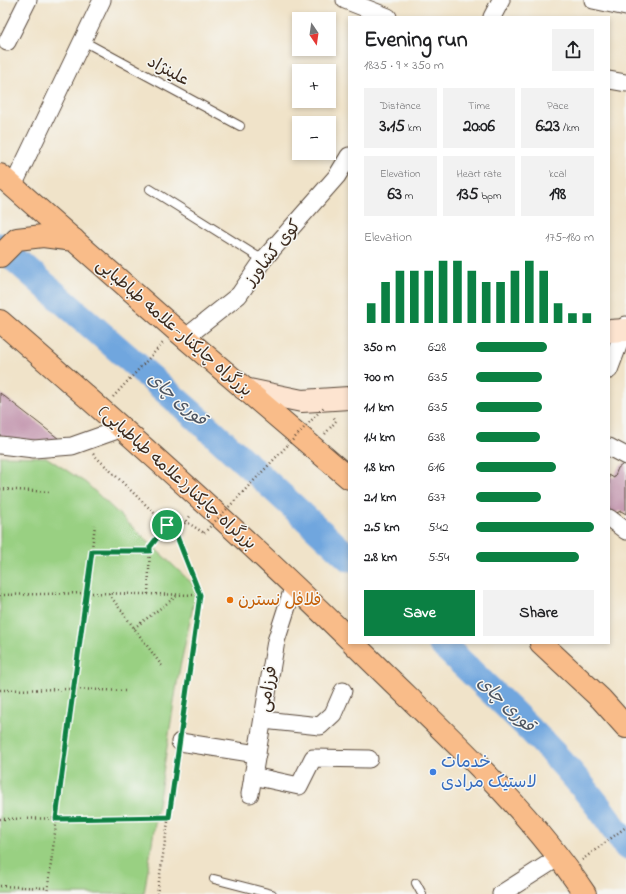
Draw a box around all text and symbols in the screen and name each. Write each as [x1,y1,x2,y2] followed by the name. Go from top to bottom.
[292,12,336,56] north arrow
[292,12,336,160] map controls
[364,25,468,57] text: Evening run
[552,29,594,71] button: share
[142,49,194,93] street label: علینژاد
[364,56,444,75] text: 18:35 · 9 × 350 m
[292,64,336,108] button: +
[380,98,421,114] text: Distance
[468,98,490,114] text: Time
[547,98,568,114] text: Pace
[379,114,405,139] text: 3.15
[463,114,495,139] text: 20:06
[536,114,560,139] text: 6:23
[292,116,336,160] button: −
[405,120,421,136] text: km
[560,120,580,136] text: /km
[380,166,421,182] text: Elevation
[456,166,502,182] text: Heart rate
[549,166,566,182] text: kcal
[387,182,402,207] text: 63
[456,182,479,207] text: 135
[549,182,566,207] text: 198
[402,188,413,204] text: m
[479,188,502,204] text: bpm
[237,214,308,293] street label: کوی کشاورز
[364,228,412,247] text: Elevation
[545,228,594,247] text: 175–180 m
[90,253,258,403] street label: بزرگراه چایکنار-علامه طباطبایی
[364,338,396,357] text: 350 m
[428,338,446,357] text: 6:28
[140,367,213,434] water label: قوری چای
[364,368,394,387] text: 700 m
[428,368,448,387] text: 6:35
[364,398,394,417] text: 1.1 km
[428,398,448,417] text: 6:35
[92,400,262,556] street label: بزرگراه چایکنار(علامه طباطبایی)
[364,428,395,447] text: 1.4 km
[428,428,445,447] text: 6:38
[364,458,395,477] text: 1.8 km
[428,458,445,477] text: 6:16
[364,488,396,507] text: 2.1 km
[428,488,446,507] text: 6:37
[150,508,184,542] pin
[156,514,178,536] icon: arrive
[364,518,400,537] text: 2.5 km
[428,518,448,537] text: 5:42
[364,548,397,567] text: 2.8 km
[428,548,449,567] text: 5:54
[238,588,321,613] place label: فلافل نسترن
[364,590,475,636] button: Save
[483,590,594,636] button: Share
[225,595,235,605] marker: فلافل نسترن
[252,664,284,714] street label: فرزامی
[470,671,541,740] water label: قوری چای
[441,750,537,795] place label: خدمات لاستیک مرادی
[428,767,438,777] marker: خدمات لاستیک مرادی

